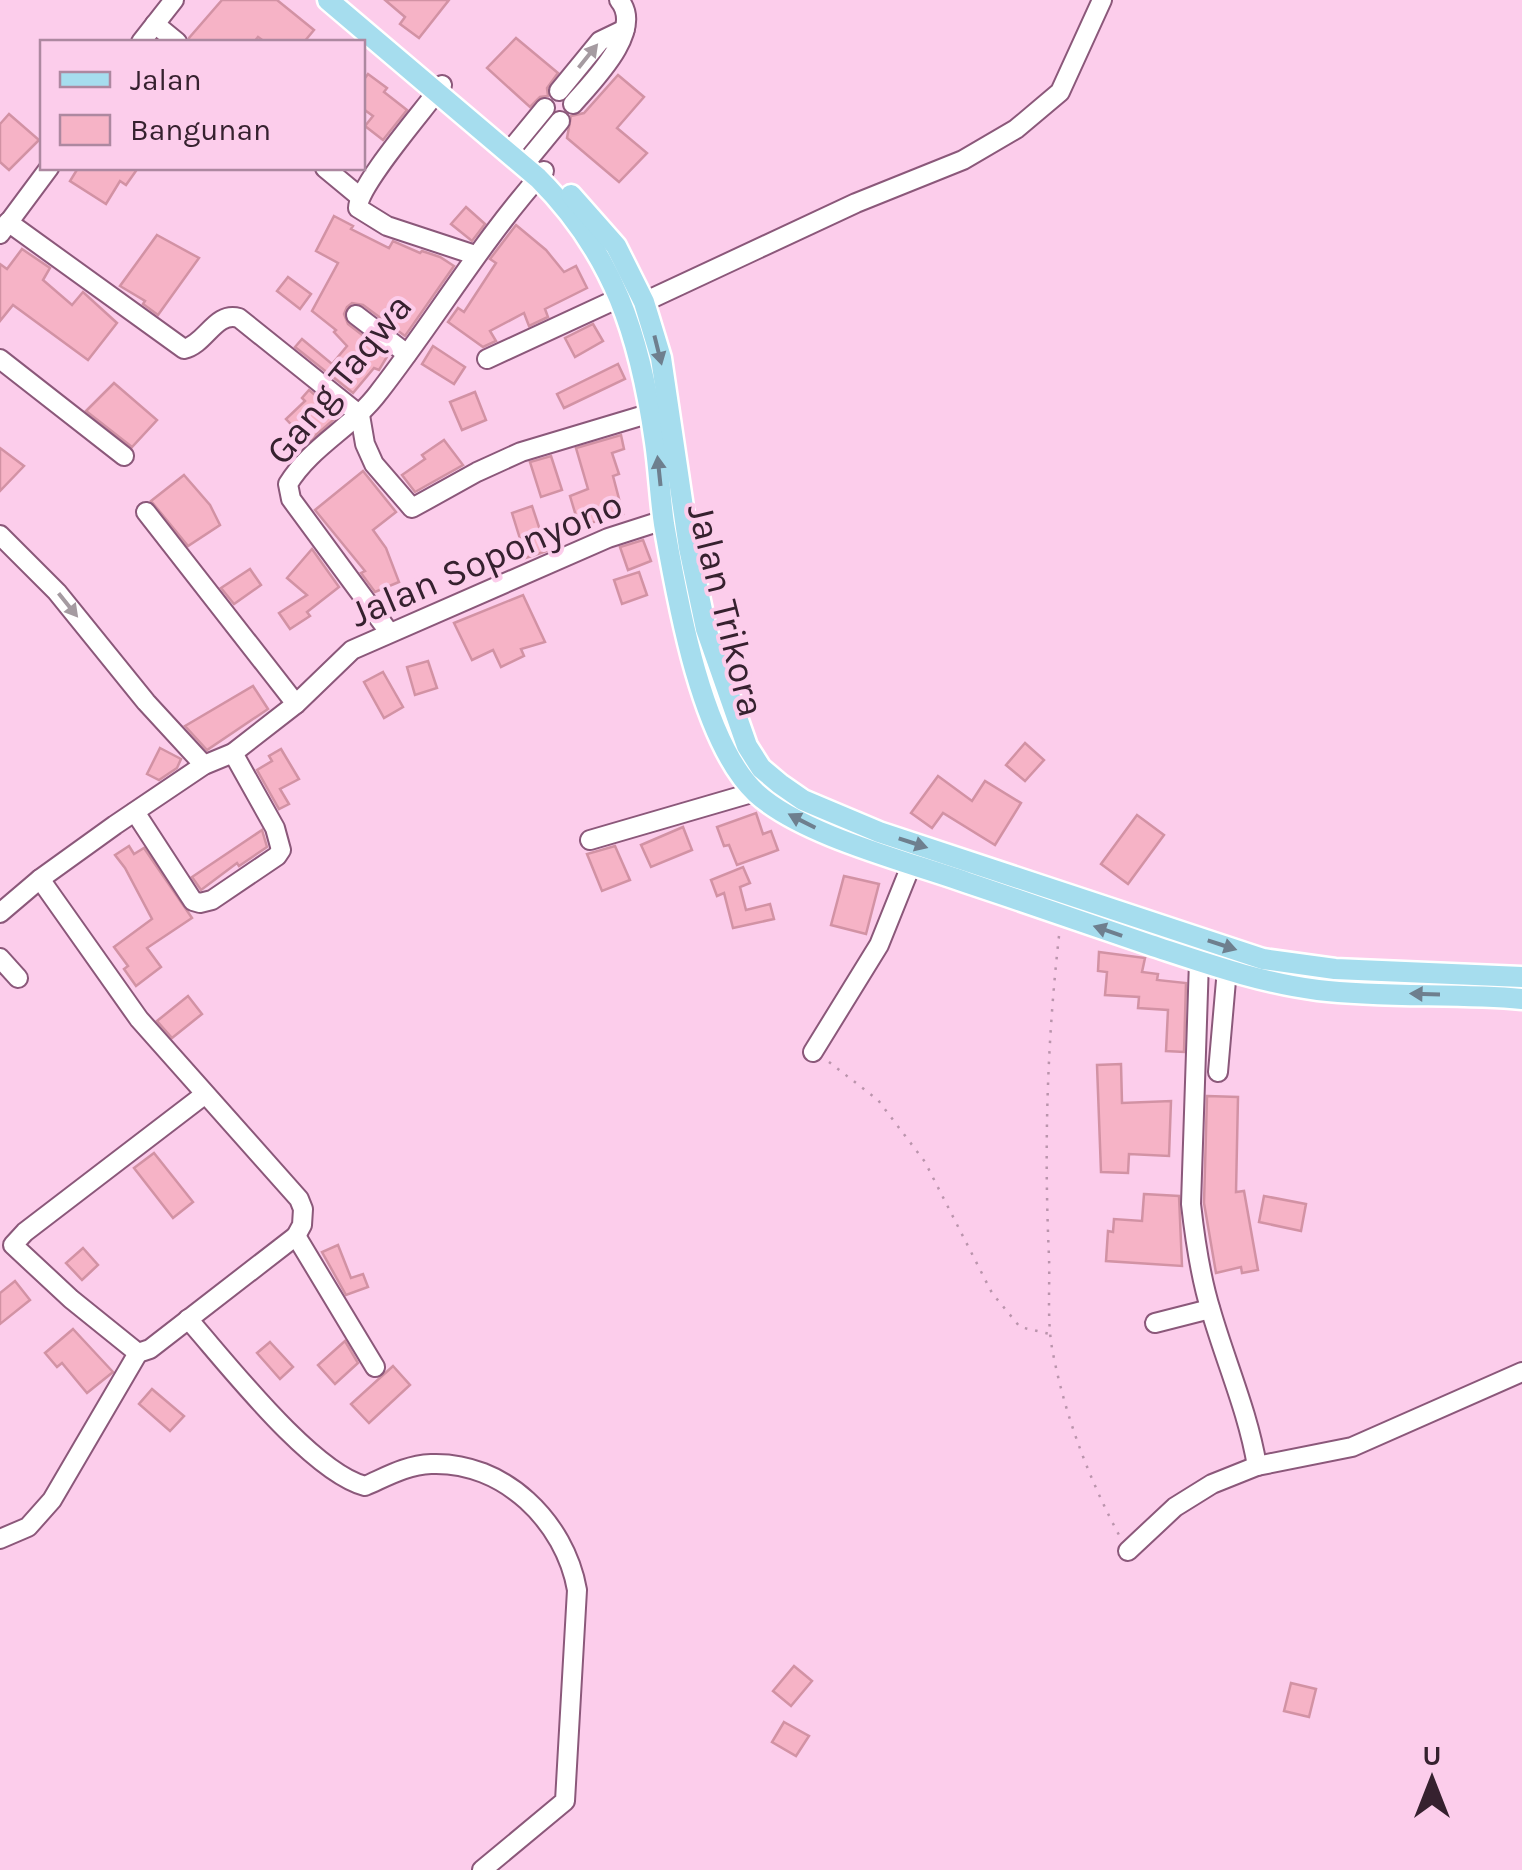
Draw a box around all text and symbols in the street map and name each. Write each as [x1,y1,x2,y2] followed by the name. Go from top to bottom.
[40,40,365,170] legend
[577,43,598,68] one-way arrow
[130,62,202,98] text: Jalan
[130,112,271,148] text: Bangunan
[257,285,421,473] street label: Gang Taqwa
[651,335,666,366] one-way arrow
[650,455,666,486] one-way arrow
[343,481,629,637] street label: Jalan Soponyono
[678,499,774,721] street label: Jalan Trikora
[57,592,78,618] one-way arrow
[788,813,817,830] one-way arrow
[898,837,928,852] one-way arrow
[1093,922,1123,937] one-way arrow
[1207,939,1237,954] one-way arrow
[1408,986,1440,1002] one-way arrow
[1382,1730,1482,1830] north arrow
[1422,1739,1442,1772] text: U

